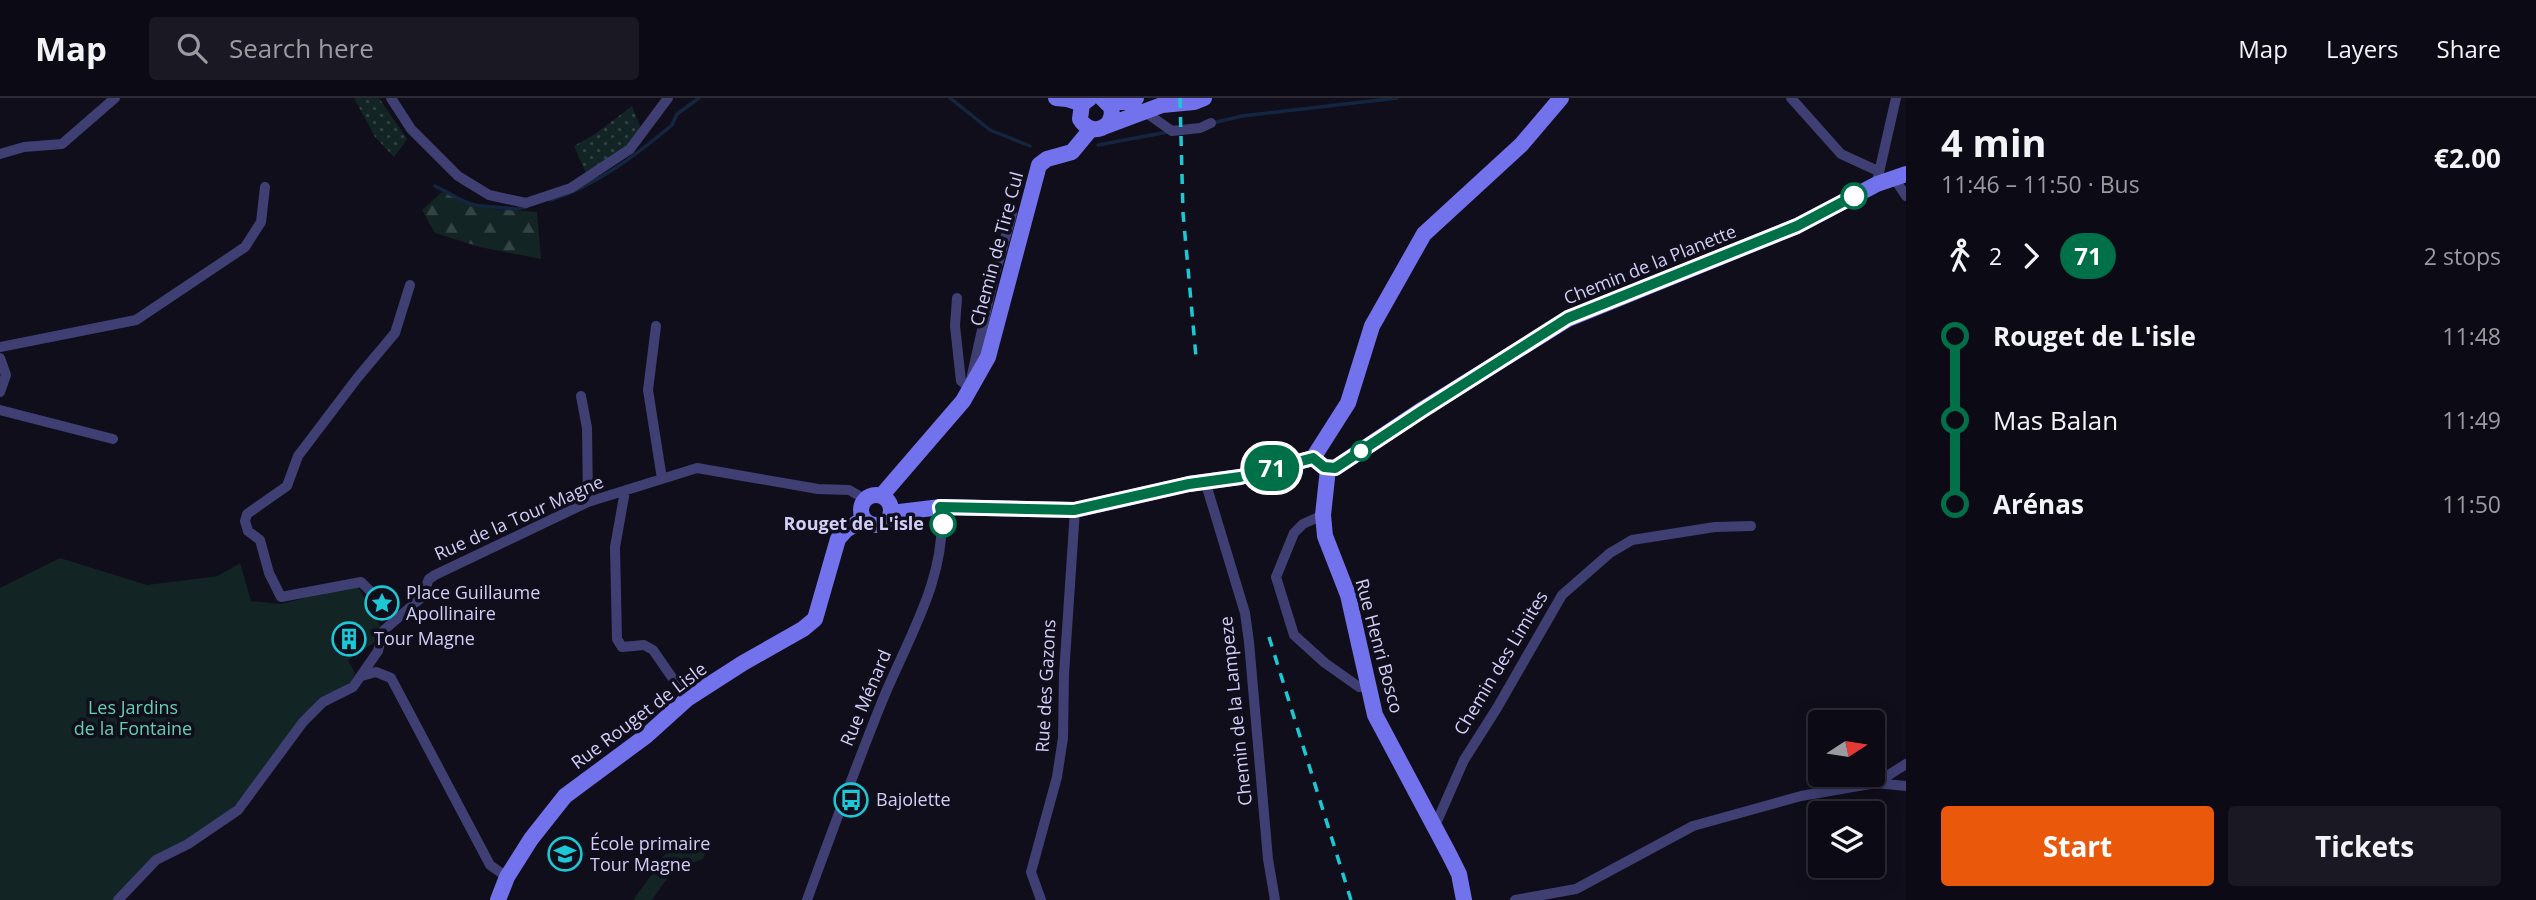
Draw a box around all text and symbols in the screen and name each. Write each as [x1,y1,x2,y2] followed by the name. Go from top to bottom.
[149,17,639,80] search box
[35,26,107,71] text: Map
[173,29,211,67] icon: search
[229,30,374,66] text: Search here
[2238,32,2288,65] text: Map
[2326,32,2399,65] text: Layers
[2437,32,2501,65] text: Share
[1941,116,2046,168] text: 4 min
[2434,140,2501,176] text: €2.00
[1941,168,2140,200] text: 11:46 – 11:50 · Bus
[964,169,1028,329] street label: Chemin de Tire Cul
[1841,183,1867,209] unlabelled marker
[1560,219,1739,310] street label: Chemin de la Planette
[1941,237,1979,275] icon: walk
[2012,237,2050,275] icon: forward
[2074,239,2102,272] text: 71
[1989,240,2002,272] text: 2
[2424,240,2501,272] text: 2 stops
[1993,318,2196,354] text: Rouget de L'isle
[2442,320,2501,352] text: 11:48
[1993,402,2118,438] text: Mas Balan
[2442,404,2501,436] text: 11:49
[1351,441,1371,461] unlabelled marker
[1240,445,1304,491] line badge: 71
[1258,451,1286,484] text: 71
[430,469,607,565] street label: Rue de la Tour Magne
[1993,486,2084,522] text: Arénas
[2442,488,2501,520] text: 11:50
[784,511,924,535] place label: Rouget de L'isle
[930,511,956,537] marker: Rouget de L'isle
[1350,576,1409,716] street label: Rue Henri Bosco
[406,580,540,625] place label: Place Guillaume Apollinaire
[363,584,401,622] place icon: Place Guillaume Apollinaire
[1448,586,1553,739] street label: Chemin des Limites
[1213,615,1257,807] street label: Chemin de la Lampeze
[1030,619,1060,753] street label: Rue des Gazons
[330,620,368,658] building icon: Tour Magne
[374,626,475,650] place label: Tour Magne
[834,646,896,750] street label: Rue Ménard
[566,656,711,774] street label: Rue Rouget de Lisle
[74,695,192,740] park label: Les Jardins de la Fontaine
[1808,710,1885,788] north arrow
[1808,710,1885,878] map controls
[832,781,870,819] bus stop icon: Bajolette
[876,787,951,811] place label: Bajolette
[1808,801,1885,878] button: layers
[1941,806,2214,886] button: Start
[2228,806,2501,886] button: Tickets
[590,831,710,876] place label: École primaire Tour Magne
[546,835,584,873] school or university icon: École primaire Tour Magne

